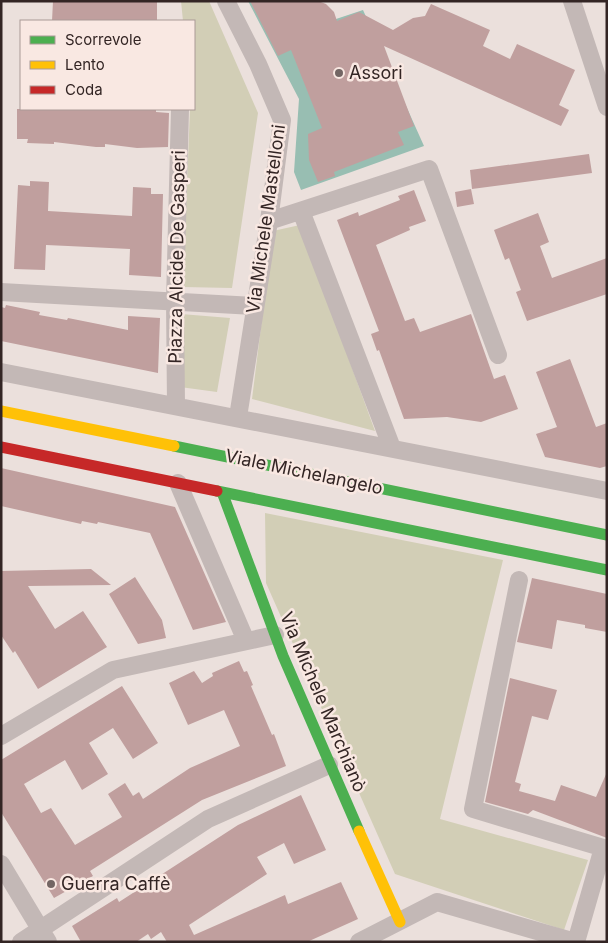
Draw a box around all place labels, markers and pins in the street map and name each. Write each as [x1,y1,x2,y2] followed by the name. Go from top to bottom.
[349,62,403,83] place label: Assori
[333,67,345,79] marker: Assori
[61,873,170,894] place label: Guerra Caffè
[45,878,57,890] marker: Guerra Caffè

